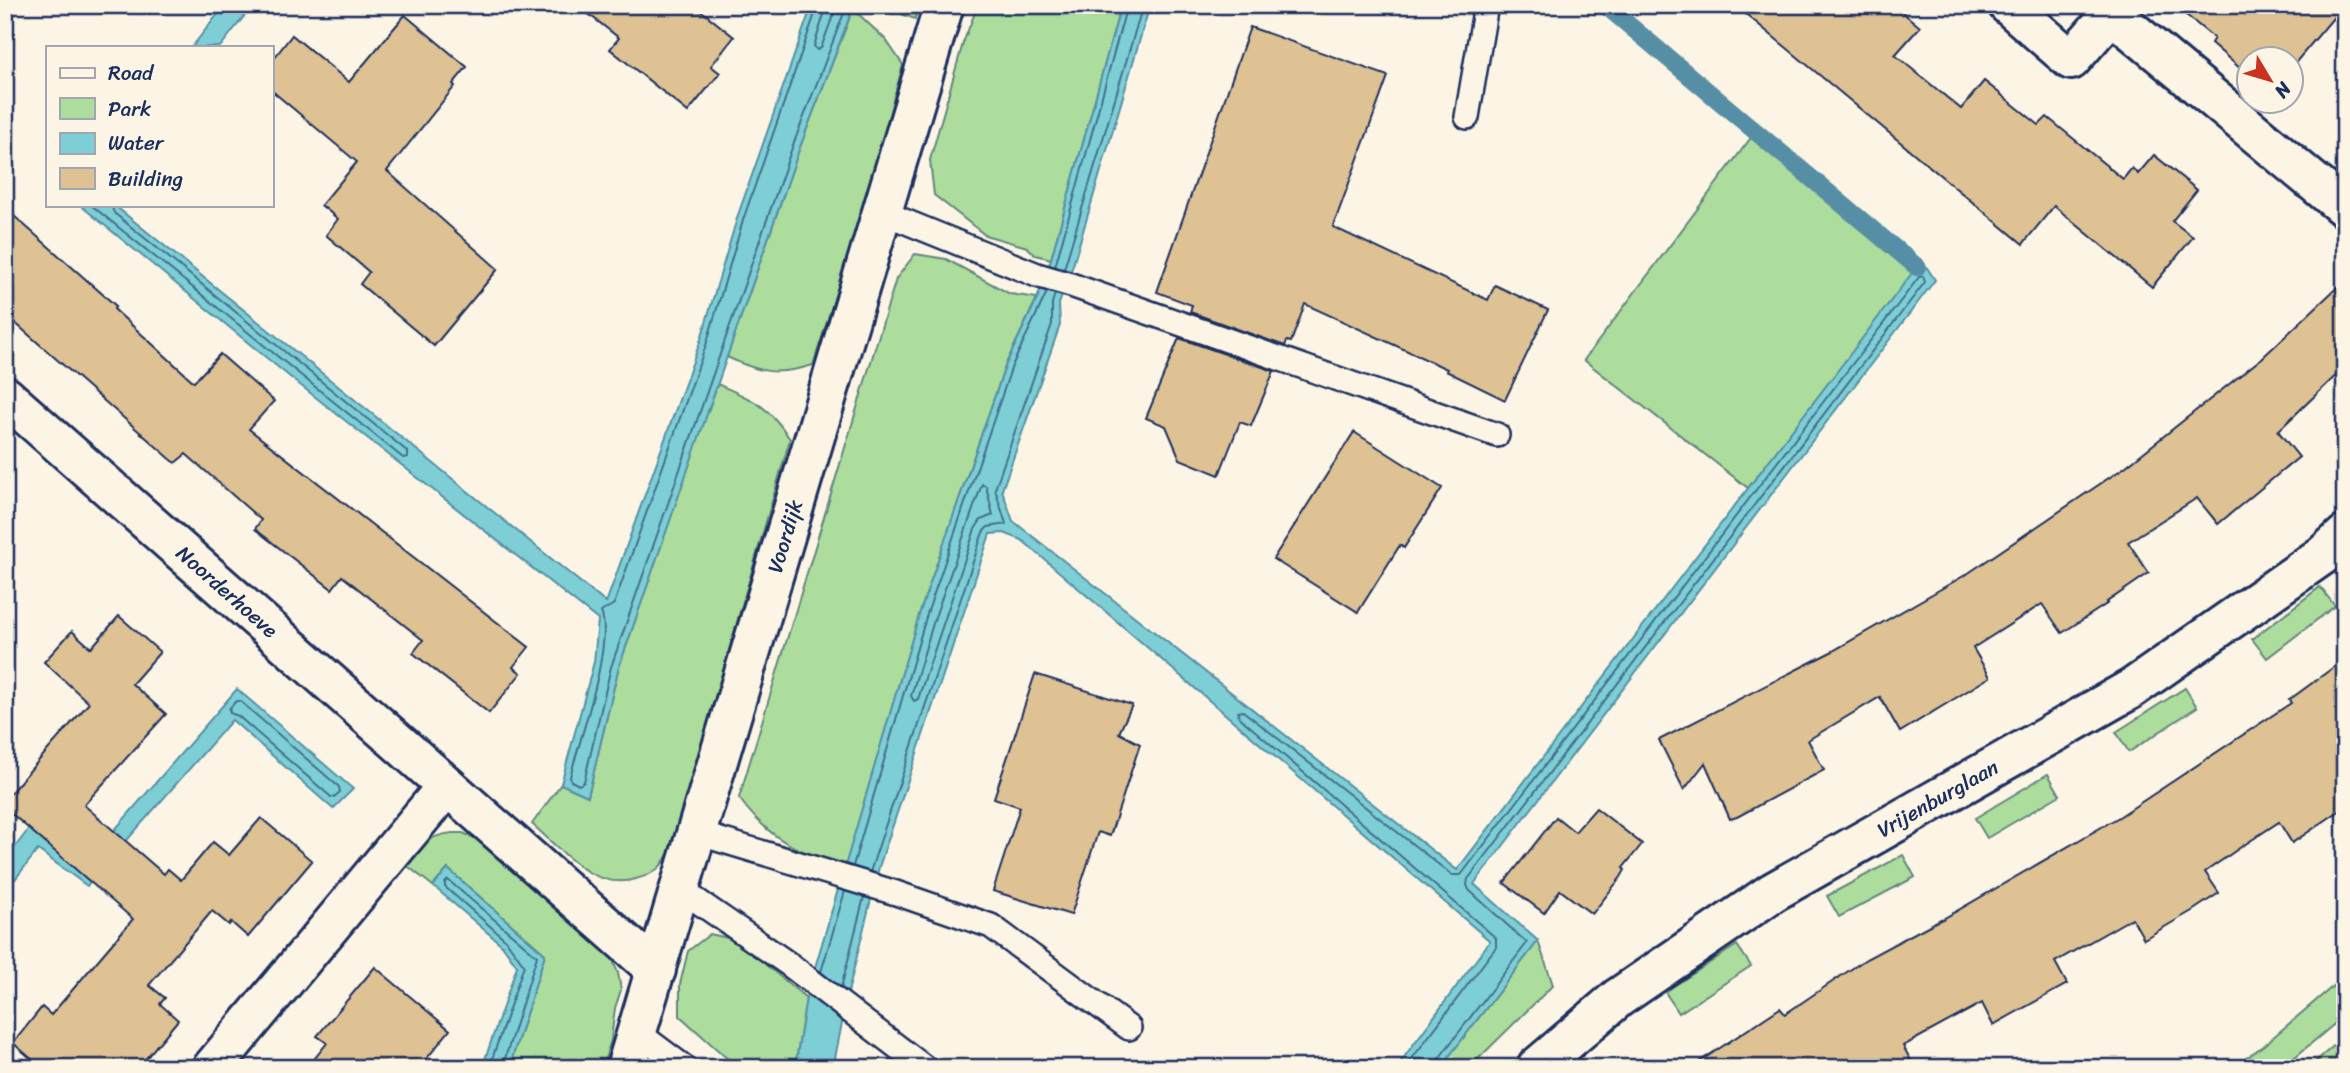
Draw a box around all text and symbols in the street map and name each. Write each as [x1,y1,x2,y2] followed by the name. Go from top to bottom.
[46,46,273,206] legend
[2234,46,2304,116] north arrow
[108,54,155,92] text: Road
[2265,74,2301,106] text: N
[108,90,151,128] text: Park
[108,124,165,162] text: Water
[108,160,184,198] text: Building
[756,494,814,578] street label: Voordijk
[167,536,287,648] street label: Noorderhoeve
[1870,749,2006,848] street label: Vrijenburglaan

